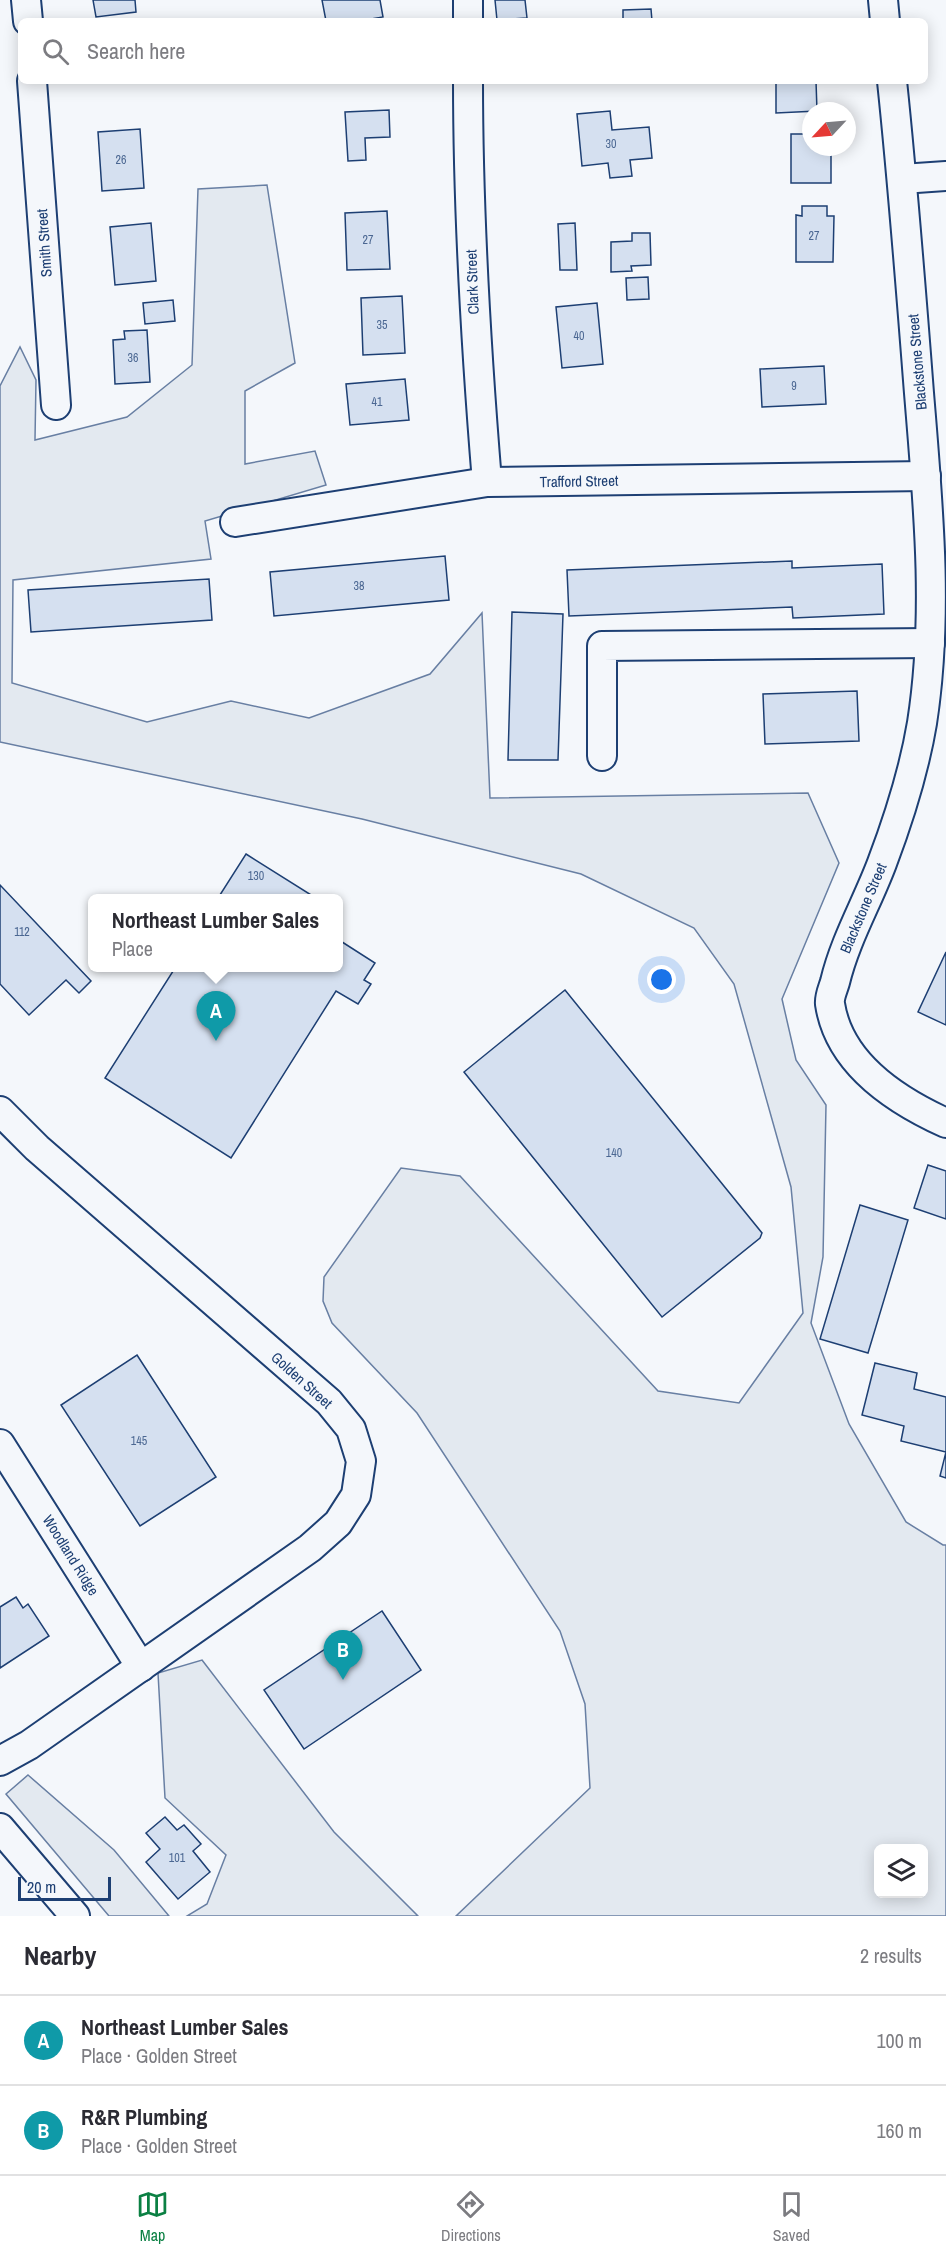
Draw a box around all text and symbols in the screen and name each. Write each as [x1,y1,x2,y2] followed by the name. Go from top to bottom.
[18,18,928,84] search box
[39,35,72,68] icon: search
[87,36,185,66] text: Search here
[802,102,856,156] north arrow
[606,136,616,152] house number: 30
[116,152,126,168] house number: 26
[31,208,57,278] street label: Smith Street
[809,228,820,244] house number: 27
[363,232,374,248] house number: 27
[460,249,484,315] street label: Clark Street
[902,312,932,411] street label: Blackstone Street
[377,317,388,333] house number: 35
[574,328,584,344] house number: 40
[128,350,138,366] house number: 36
[791,378,797,394] house number: 9
[372,394,383,410] house number: 41
[539,470,619,492] street label: Trafford Street
[354,578,364,594] house number: 38
[835,859,892,956] street label: Blackstone Street
[248,868,264,884] house number: 130
[88,894,343,972] popup
[112,905,319,935] text: Northeast Lumber Sales
[14,924,30,940] house number: 112
[112,935,153,962] text: Place
[647,965,676,994] your location
[196,992,236,1041] pin: A
[606,1145,622,1161] house number: 140
[267,1347,338,1414] street label: Golden Street
[131,1433,148,1449] house number: 145
[38,1511,104,1599] street label: Woodland Ridge
[324,1630,362,1680] pin: B
[874,1844,928,1898] map controls
[874,1844,928,1898] button: layers
[169,1850,186,1866] house number: 101
[18,1874,111,1902] scale bar
[27,1876,56,1898] text: 20 m
[24,1938,96,1973] text: Nearby
[860,1942,922,1969] text: 2 results
[81,2012,289,2042] text: Northeast Lumber Sales
[38,2027,49,2054] text: A
[876,2027,922,2054] text: 100 m
[81,2042,237,2069] text: Place · Golden Street
[81,2102,207,2132] text: R&R Plumbing
[38,2117,49,2144] text: B
[876,2117,922,2144] text: 160 m
[81,2132,237,2159] text: Place · Golden Street
[136,2188,169,2246] tab: Map
[441,2188,501,2246] tab: Directions
[773,2188,810,2246] tab: Saved

